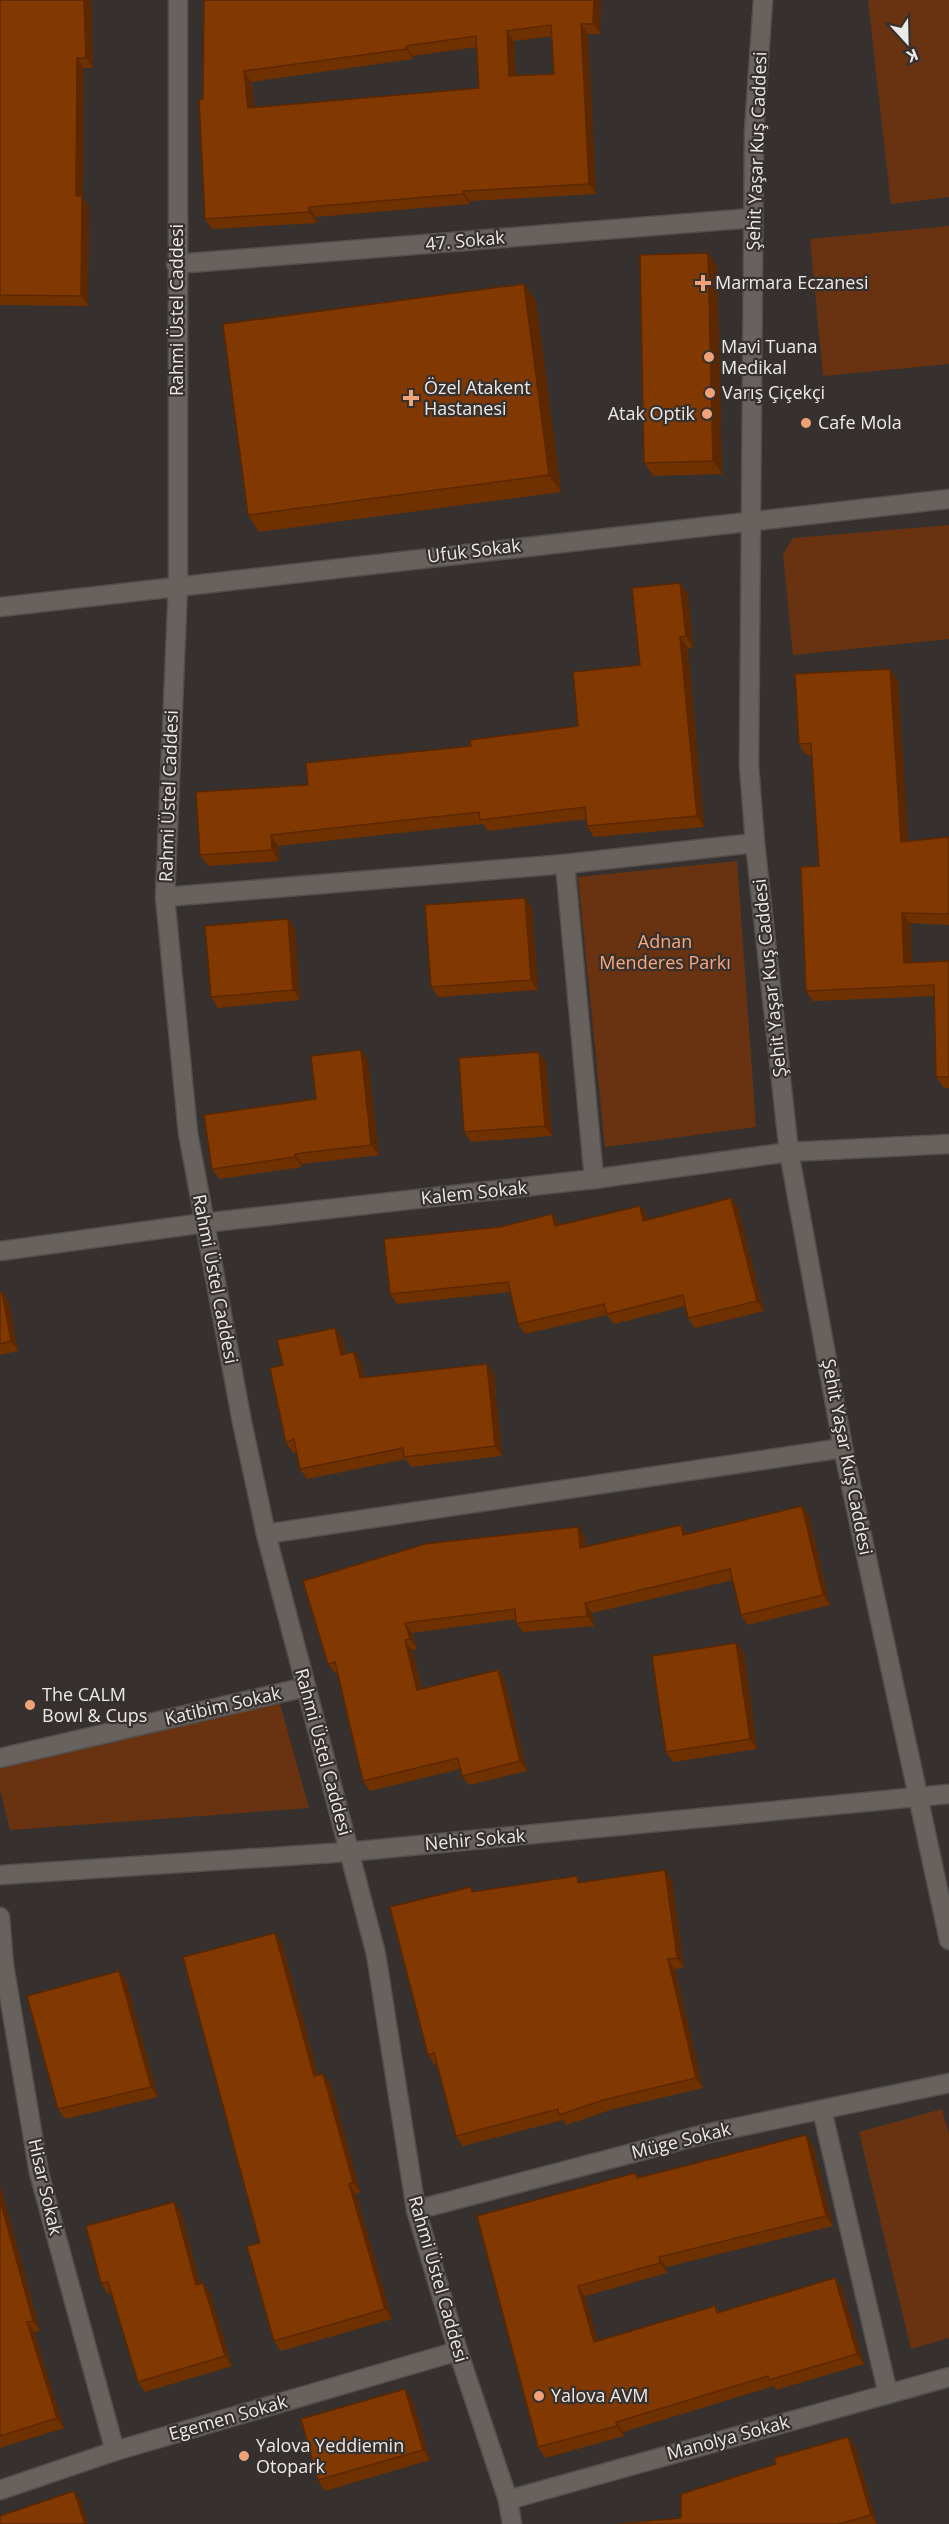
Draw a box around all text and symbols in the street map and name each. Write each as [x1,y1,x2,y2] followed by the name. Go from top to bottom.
[877,12,937,72] north arrow
[903,44,922,68] text: K
[741,51,771,251] street label: Şehit Yaşar Kuş Caddesi
[164,224,188,396] street label: Rahmi Üstel Caddesi
[424,225,506,255] street label: 47. Sokak
[715,270,869,294] place label: Marmara Eczanesi
[696,276,710,290] marker: Marmara Eczanesi
[721,334,817,379] place label: Mavi Tuana Medikal
[702,350,716,364] marker: Mavi Tuana Medikal
[424,375,531,420] place label: Özel Atakent Hastanesi
[722,380,825,404] place label: Varış Çiçekçi
[703,386,717,400] marker: Varış Çiçekçi
[402,389,420,407] marker: Özel Atakent Hastanesi
[608,401,696,425] place label: Atak Optik
[700,407,714,421] marker: Atak Optik
[818,410,902,434] place label: Cafe Mola
[799,416,813,430] marker: Cafe Mola
[426,532,523,568] street label: Ufuk Sokak
[153,710,183,882] street label: Rahmi Üstel Caddesi
[747,878,791,1078] street label: Şehit Yaşar Kuş Caddesi
[599,929,731,974] park label: Adnan Menderes Parkı
[420,1174,529,1210] street label: Kalem Sokak
[188,1192,244,1366] street label: Rahmi Üstel Caddesi
[817,1357,879,1557] street label: Şehit Yaşar Kuş Caddesi
[290,1666,358,1838] street label: Rahmi Üstel Caddesi
[162,1680,284,1730] street label: Katibim Sokak
[42,1682,147,1727] place label: The CALM Bowl & Cups
[23,1698,37,1712] marker: The CALM Bowl & Cups
[424,1823,527,1855] street label: Nehir Sokak
[629,2116,733,2164] street label: Müge Sokak
[23,2136,69,2238] street label: Hisar Sokak
[404,2193,474,2365] street label: Rahmi Üstel Caddesi
[551,2383,648,2407] place label: Yalova AVM
[166,2389,290,2445] street label: Egemen Sokak
[532,2389,546,2403] marker: Yalova AVM
[664,2409,792,2465] street label: Manolya Sokak
[256,2433,404,2478] place label: Yalova Yeddiemin Otopark
[237,2449,251,2463] marker: Yalova Yeddiemin Otopark

